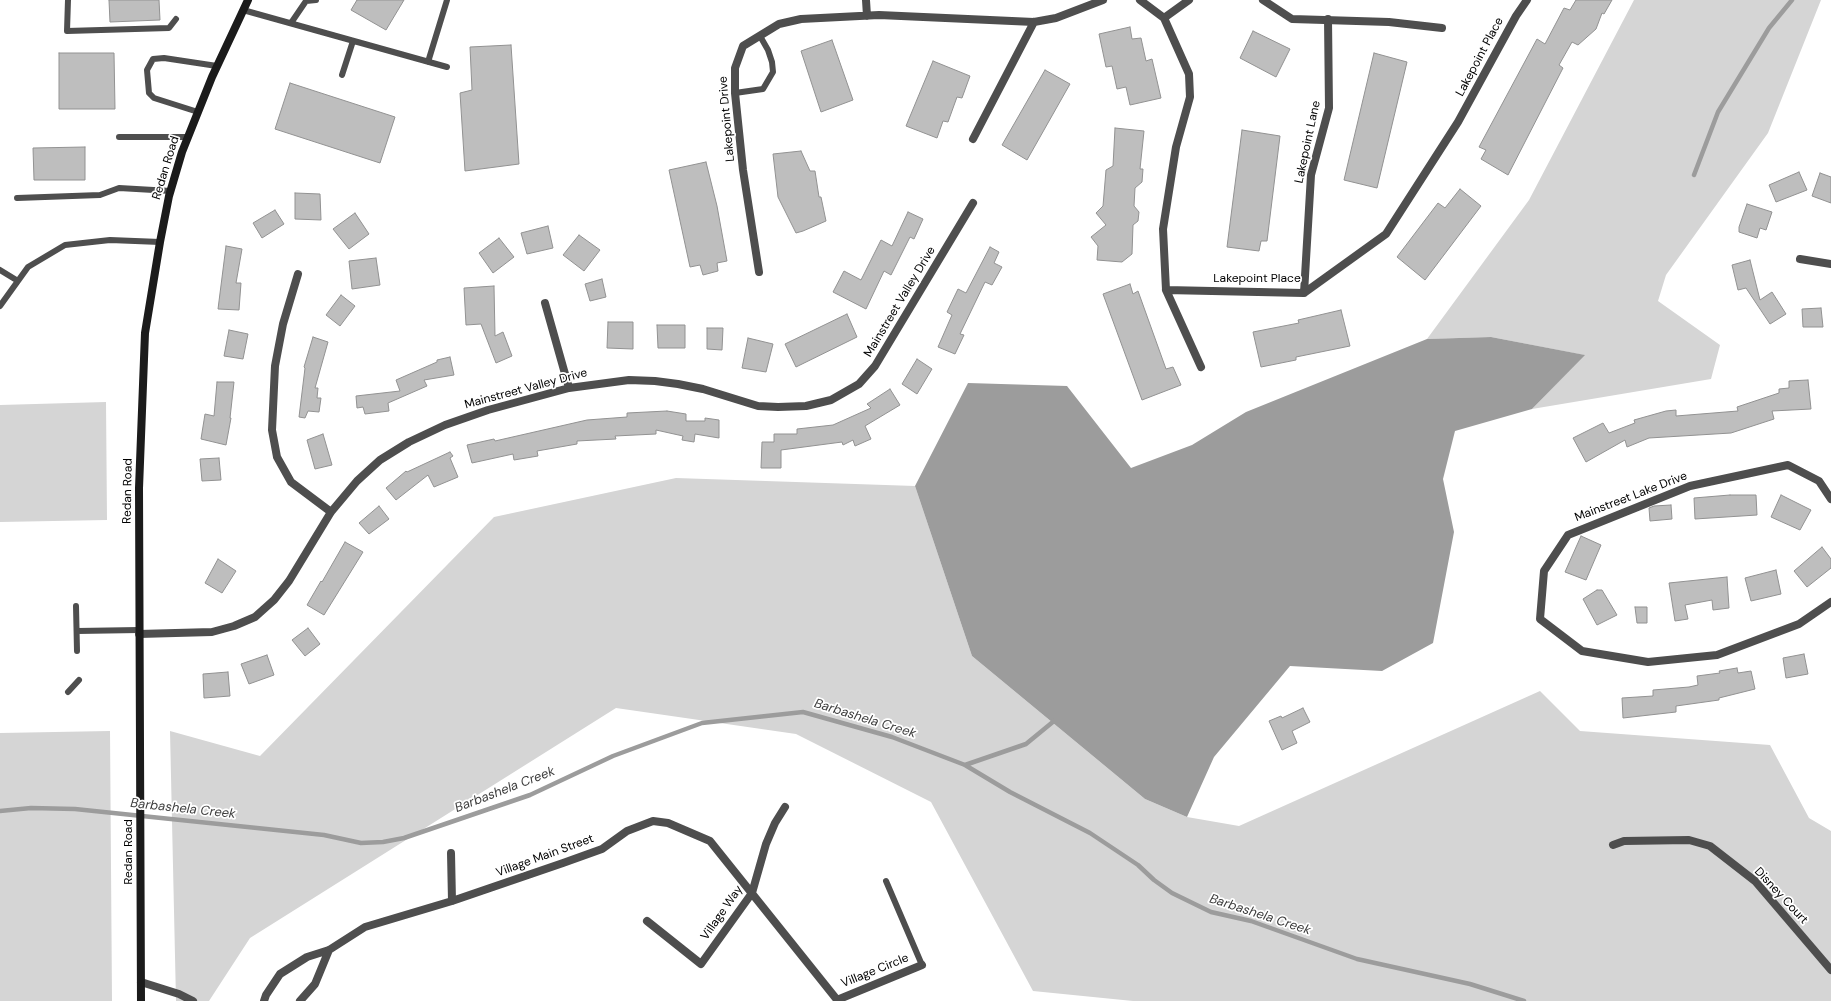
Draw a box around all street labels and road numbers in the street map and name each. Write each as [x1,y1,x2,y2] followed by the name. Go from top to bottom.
[1453,15,1507,99] street label: Lakepoint Place
[716,76,738,162] street label: Lakepoint Drive
[1292,99,1324,185] street label: Lakepoint Lane
[150,135,182,201] street label: Redan Road
[861,244,939,360] street label: Mainstreet Valley Drive
[1213,272,1301,286] street label: Lakepoint Place
[463,366,589,412] street label: Mainstreet Valley Drive
[120,458,136,524] street label: Redan Road
[1573,469,1689,525] street label: Mainstreet Lake Drive
[122,819,136,885] street label: Redan Road
[494,832,596,880] street label: Village Main Street
[1751,865,1811,927] street label: Disney Court
[698,883,746,943] street label: Village Way
[839,951,911,991] street label: Village Circle

